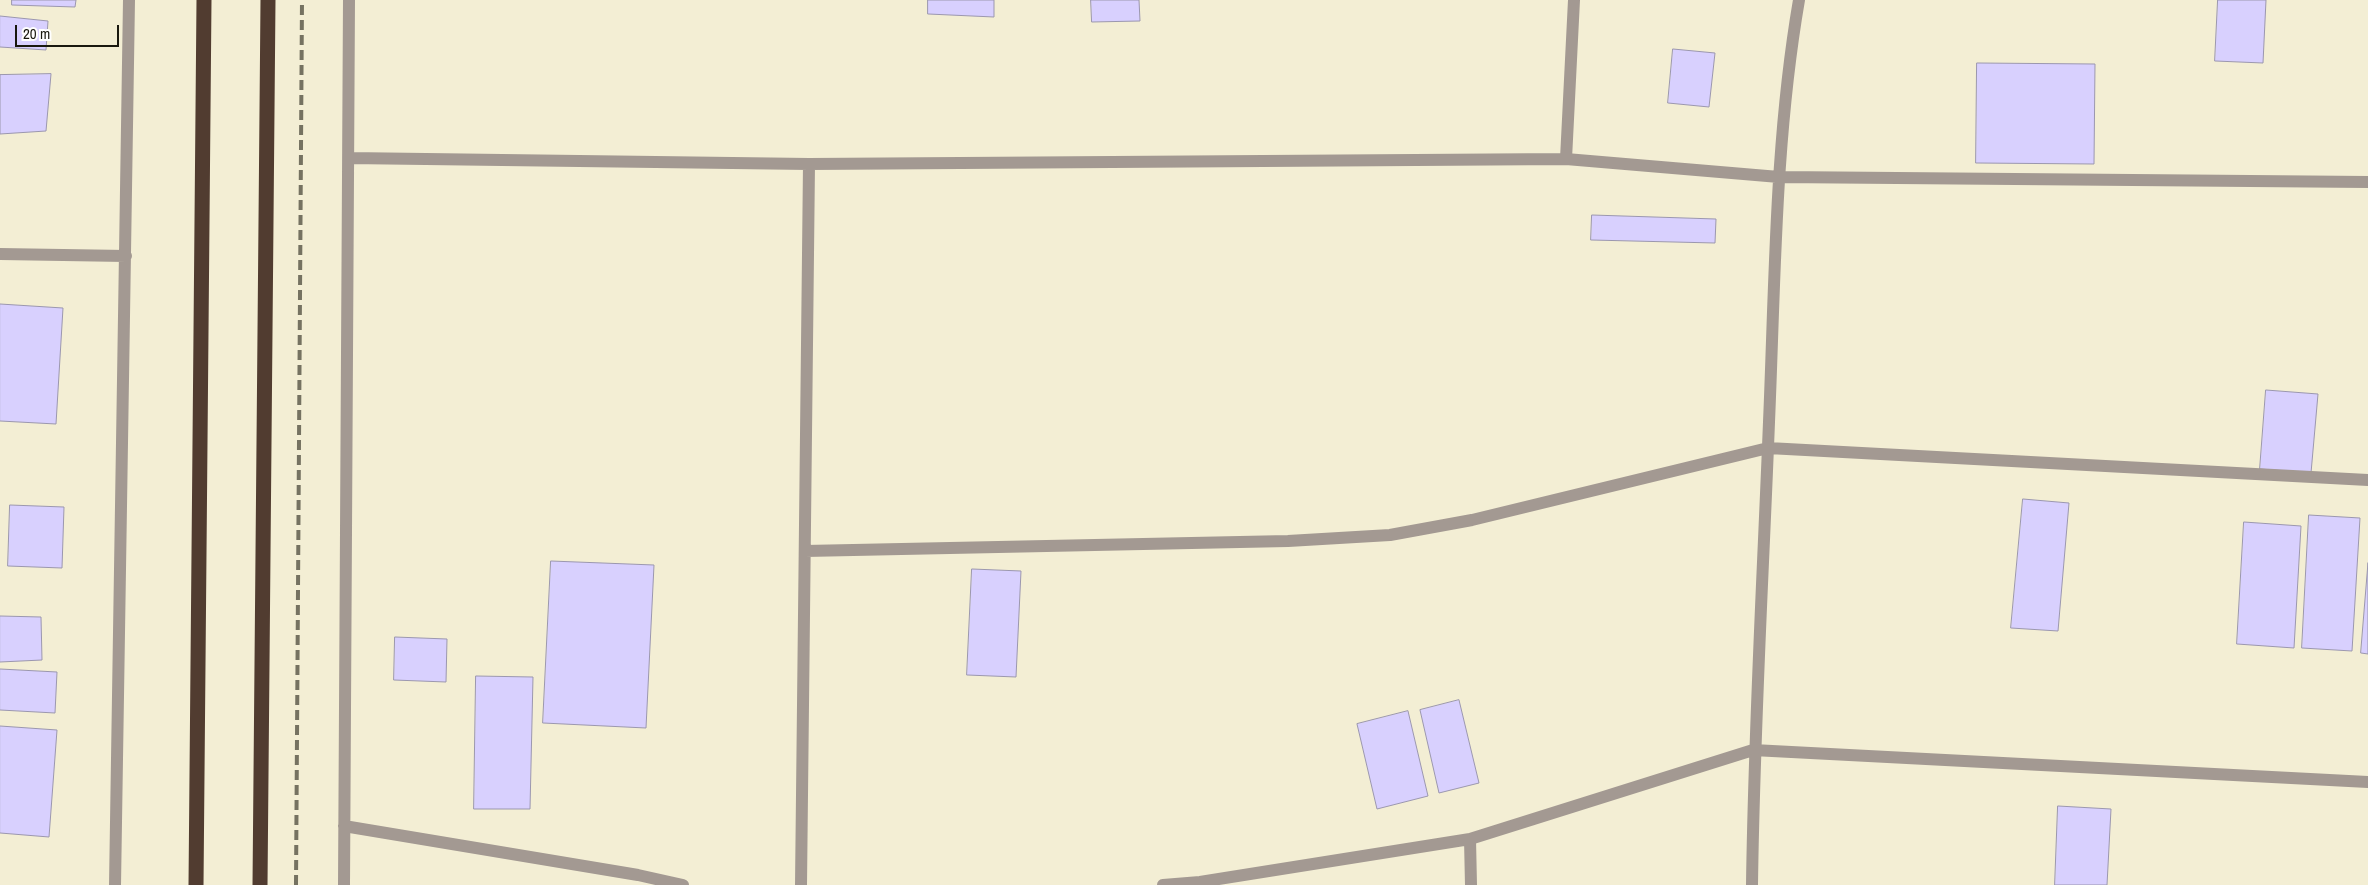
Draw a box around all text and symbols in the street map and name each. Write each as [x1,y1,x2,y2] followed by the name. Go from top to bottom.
[18,15,121,47] scale bar
[23,23,50,44] text: 20 m

